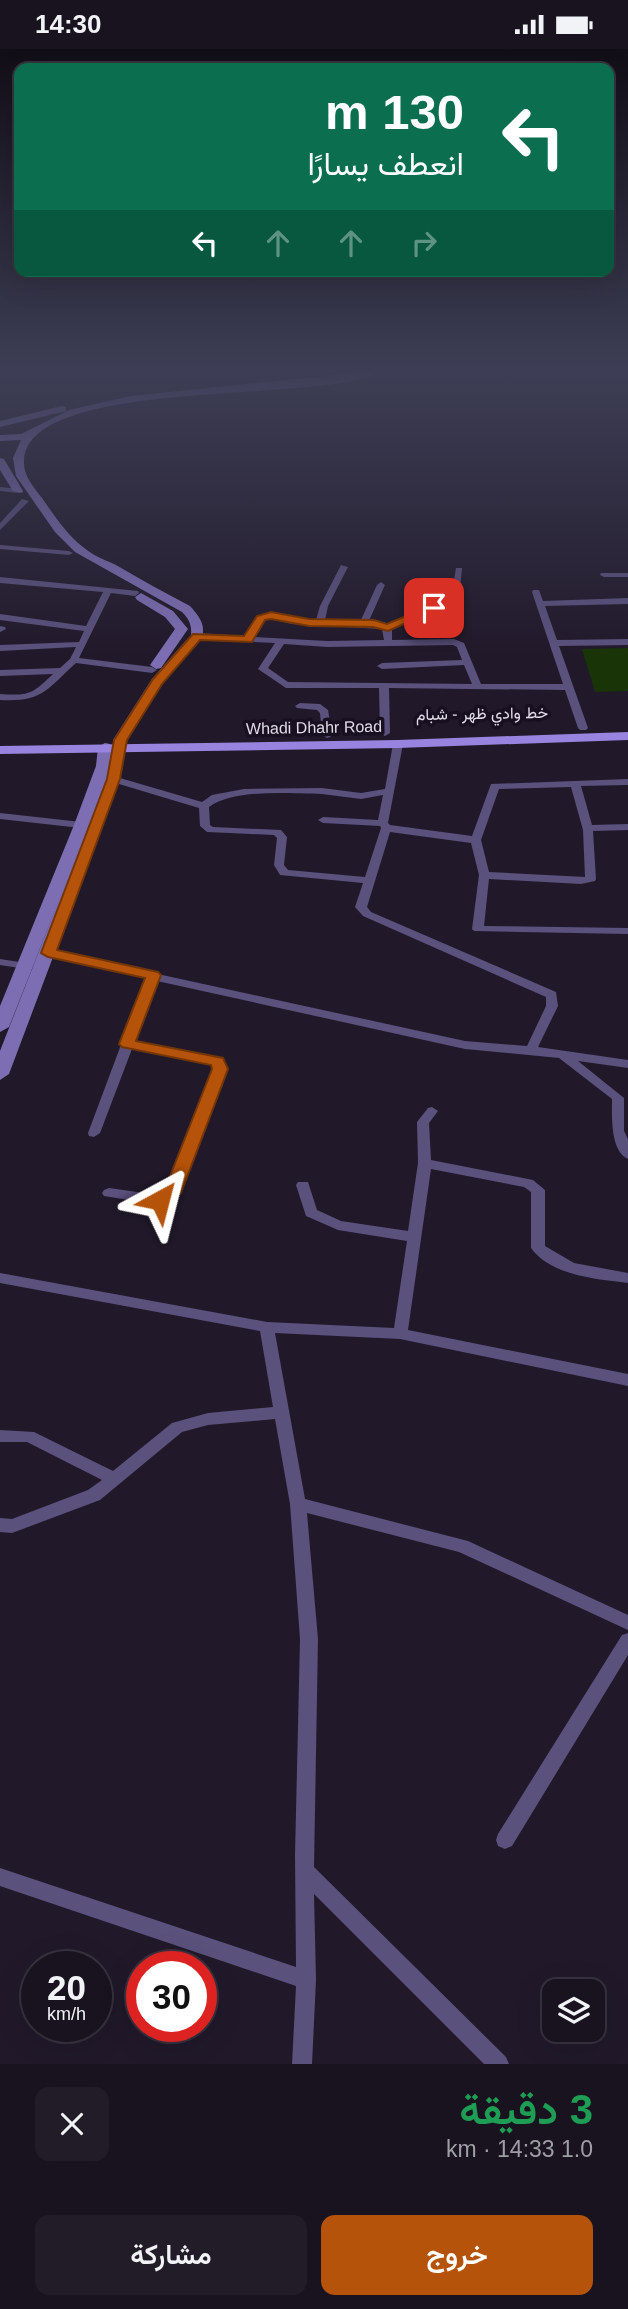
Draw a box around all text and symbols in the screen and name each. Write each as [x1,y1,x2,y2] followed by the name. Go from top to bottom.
[35,9,102,39] text: 14:30
[325,85,464,139] text: 130 m
[488,91,579,182] icon: left
[307,146,464,182] text: انعطف يسارًا
[186,224,224,262] icon: left
[259,224,297,262] icon: ahead
[332,224,370,262] icon: ahead
[405,224,443,262] icon: right
[404,578,464,638] pin
[415,589,453,627] icon: arrive
[416,704,549,728] street label: خط وادي ظهر - شبام
[246,718,382,737] street label: Whadi Dhahr Road
[123,1163,197,1237] position arrow
[126,1951,217,2042] speed limit sign: 30
[47,1968,86,2007] text: 20
[542,1979,605,2042] map controls
[542,1979,605,2042] button: layers
[47,2004,86,2024] text: km/h
[459,2086,593,2133] text: 3 دقيقة
[35,2087,109,2161] button: close
[446,2136,593,2162] text: 1.0 km · 14:33
[35,2215,307,2295] button: مشاركة
[321,2215,593,2295] button: خروج

